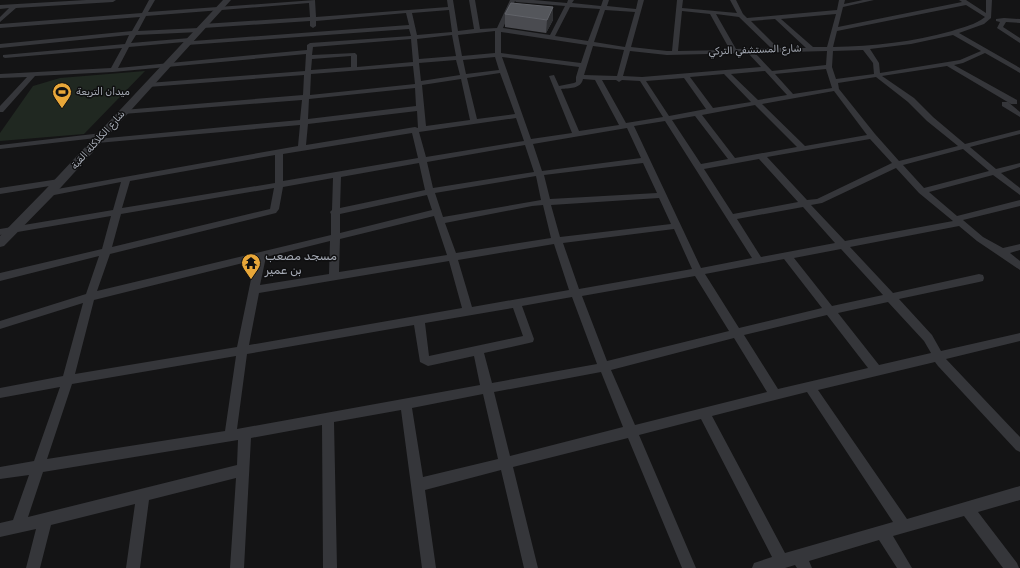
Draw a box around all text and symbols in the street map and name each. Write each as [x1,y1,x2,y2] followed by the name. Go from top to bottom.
[708,42,802,60] street label: شارع المستشفي التركي
[51,81,73,109] sports icon: ميدان التريعة
[76,86,130,98] place label: ميدان التريعة
[68,108,128,173] street label: شارع الكلاكلة القبة
[264,249,337,278] place label: مسجد مصعب بن عمير
[240,252,262,280] temple icon: مسجد مصعب بن عمير

